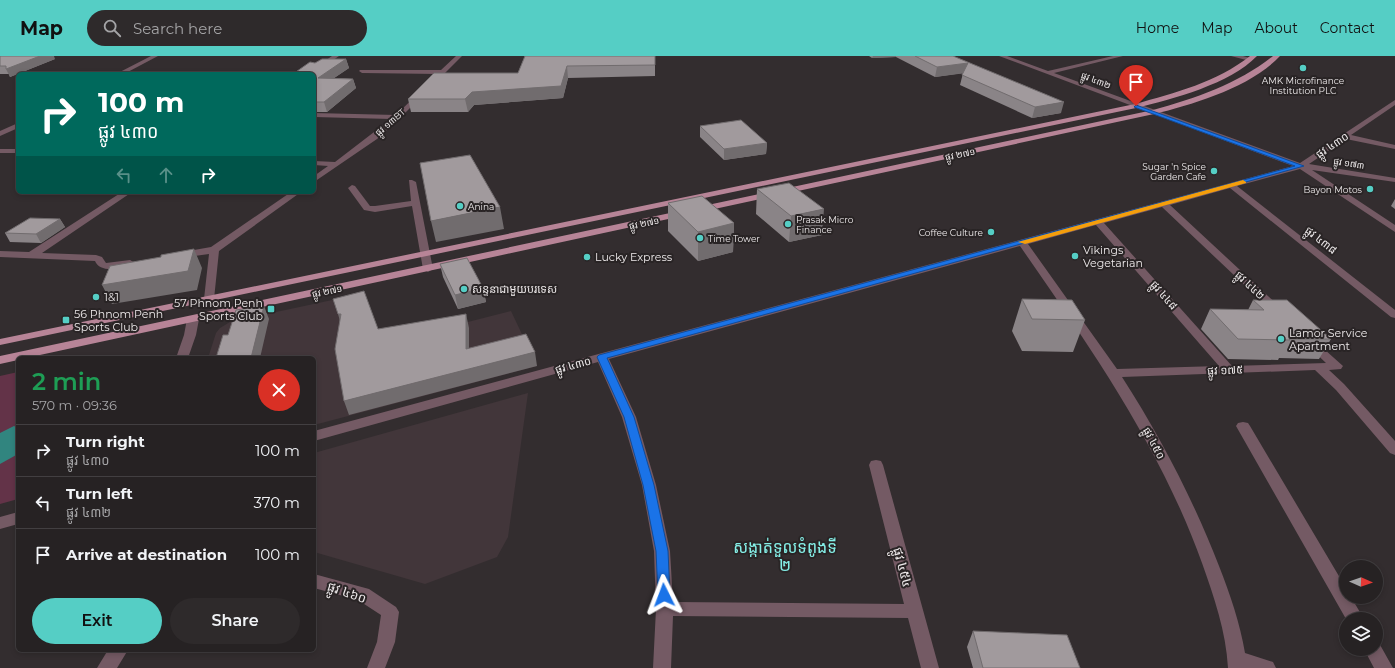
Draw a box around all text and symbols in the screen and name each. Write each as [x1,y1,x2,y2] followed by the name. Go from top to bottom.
[87,10,367,46] search box
[20,17,63,40] text: Map
[101,17,123,39] icon: search
[133,19,222,38] text: Search here
[1136,19,1179,37] text: Home
[1201,19,1232,37] text: Map
[1254,19,1298,37] text: About
[1320,19,1375,37] text: Contact
[1298,63,1308,73] marker: AMK Microfinance Institution PLC
[1119,65,1153,106] pin
[1078,69,1113,93] street label: ផ្លូវ ៤៣២
[1125,71,1147,93] icon: arrive
[1262,75,1345,96] place label: AMK Microfinance Institution PLC
[98,85,184,119] text: 100 m
[32,88,84,140] icon: right
[373,105,410,140] street label: ផ្លូវ ១៣BT
[98,121,158,143] text: ផ្លូវ ៤៣០
[1313,129,1353,164] street label: ផ្លូវ ៤៣០
[944,145,977,165] street label: ផ្លូវ ២៧១
[1332,155,1365,174] street label: ផ្លូវ ១៧៣
[1142,161,1207,182] place label: Sugar 'n Spice Garden Cafe
[113,164,135,186] icon: left
[155,164,177,186] icon: ahead
[197,164,219,186] icon: right
[1209,166,1219,176] marker: Sugar 'n Spice Garden Cafe
[1303,184,1363,195] place label: Bayon Motos
[1365,184,1375,194] marker: Bayon Motos
[455,201,465,211] marker: Anina
[468,201,494,212] place label: Anina
[628,214,661,234] street label: ផ្លូវ ២៧១
[796,214,854,235] place label: Prasak Micro Finance
[783,219,793,229] marker: Prasak Micro Finance
[1300,223,1340,259] street label: ផ្លូវ ៤៣៨
[919,227,984,238] place label: Coffee Culture
[986,227,996,237] marker: Coffee Culture
[695,233,705,243] marker: Time Tower
[708,233,760,244] place label: Time Tower
[1083,243,1143,270] place label: Vikings Vegetarian
[595,250,673,264] place label: Lucky Express
[1070,251,1080,261] marker: Vikings Vegetarian
[582,252,592,262] marker: Lucky Express
[1230,268,1268,305] street label: ផ្លូវ ៤៤២
[1145,277,1181,315] street label: ផ្លូវ ៤៤៨
[311,282,344,302] street label: ផ្លូវ ២៧១
[472,282,557,296] place label: សន្ទនាជាមួយបរទេស
[459,284,469,294] marker: សន្ទនាជាមួយបរទេស
[104,290,119,304] place label: 1&1
[91,292,101,302] marker: 1&1
[174,296,263,323] place label: 57 Phnom Penh Sports Club
[266,304,276,314] marker: 57 Phnom Penh Sports Club
[74,307,163,334] place label: 56 Phnom Penh Sports Club
[61,315,71,325] marker: 56 Phnom Penh Sports Club
[1289,326,1368,353] place label: Lamor Service Apartment
[1276,334,1286,344] marker: Lamor Service Apartment
[553,353,593,380] street label: ផ្លូវ ៤៣០
[1207,362,1243,381] street label: ផ្លូវ ១៧៥
[32,367,101,396] text: 2 min
[258,369,300,411] button: close
[32,397,117,413] text: 570 m · 09:36
[1137,425,1168,463] street label: ផ្លូវ ៤៥០
[66,432,145,451] text: Turn right
[32,440,54,462] icon: right
[255,441,300,460] text: 100 m
[66,452,110,468] text: ផ្លូវ ៤៣០
[66,484,133,503] text: Turn left
[32,492,54,514] icon: left
[253,493,300,512] text: 370 m
[66,504,111,520] text: ផ្លូវ ៤៣២
[733,537,837,575] district label: សង្កាត់ទួលទំពូងទី ២
[32,544,54,566] icon: arrive
[66,545,227,564] text: Arrive at destination
[255,545,300,564] text: 100 m
[886,545,916,590] street label: ផ្លូវ ៤៥៤
[1339,560,1383,604] north arrow
[1339,560,1383,656] map controls
[643,574,685,616] position arrow
[324,578,369,610] street label: ផ្លូវ ៤៦០
[32,598,162,644] button: Exit
[170,598,300,644] button: Share
[1339,612,1383,656] button: layers

